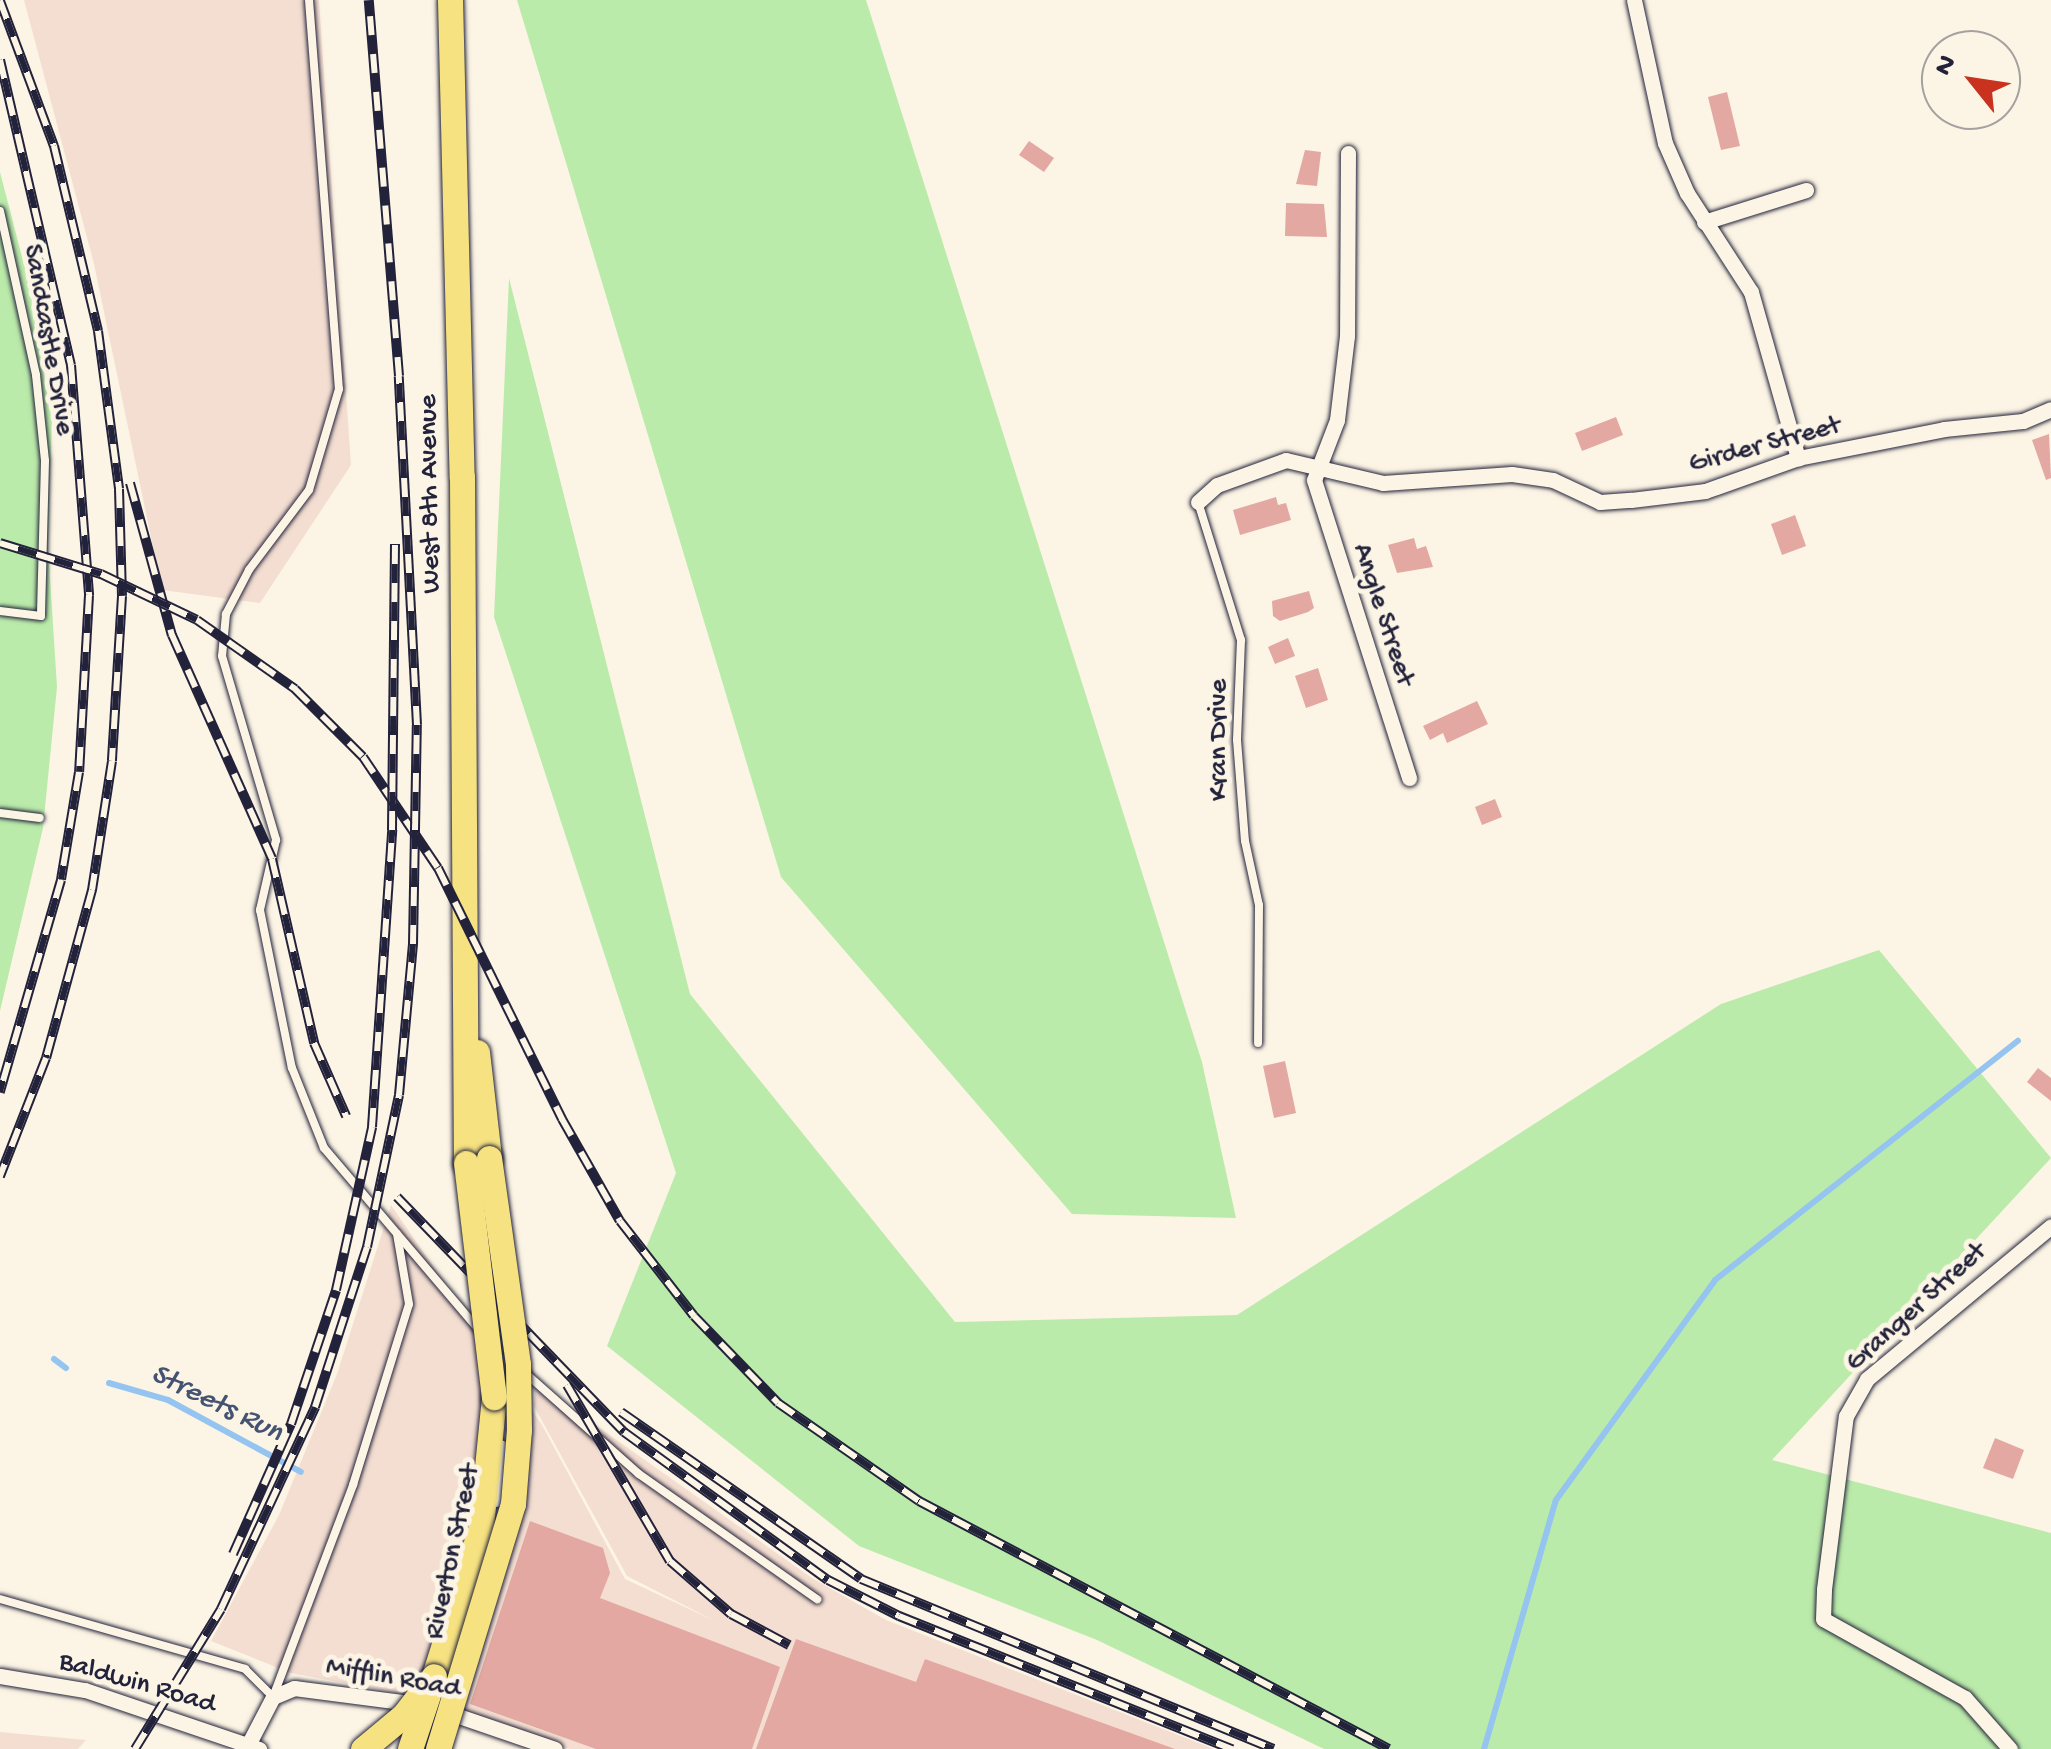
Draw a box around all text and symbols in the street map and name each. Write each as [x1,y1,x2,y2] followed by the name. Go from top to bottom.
[1921,30,2021,130] north arrow
[1927,50,1965,82] text: N
[14,242,80,438] street label: Sandcastle Drive
[412,394,450,594] street label: West 8th Avenue
[1685,410,1845,482] street label: Girder Street
[1343,540,1421,690] street label: Angle Street
[1203,679,1237,801] street label: Kran Drive
[1840,1236,1994,1380] street label: Granger Street
[144,1358,288,1452] water label: Streets Run
[419,1461,489,1643] street label: Riverton Street
[55,1646,219,1722] street label: Baldwin Road
[323,1651,463,1707] street label: Mifflin Road

